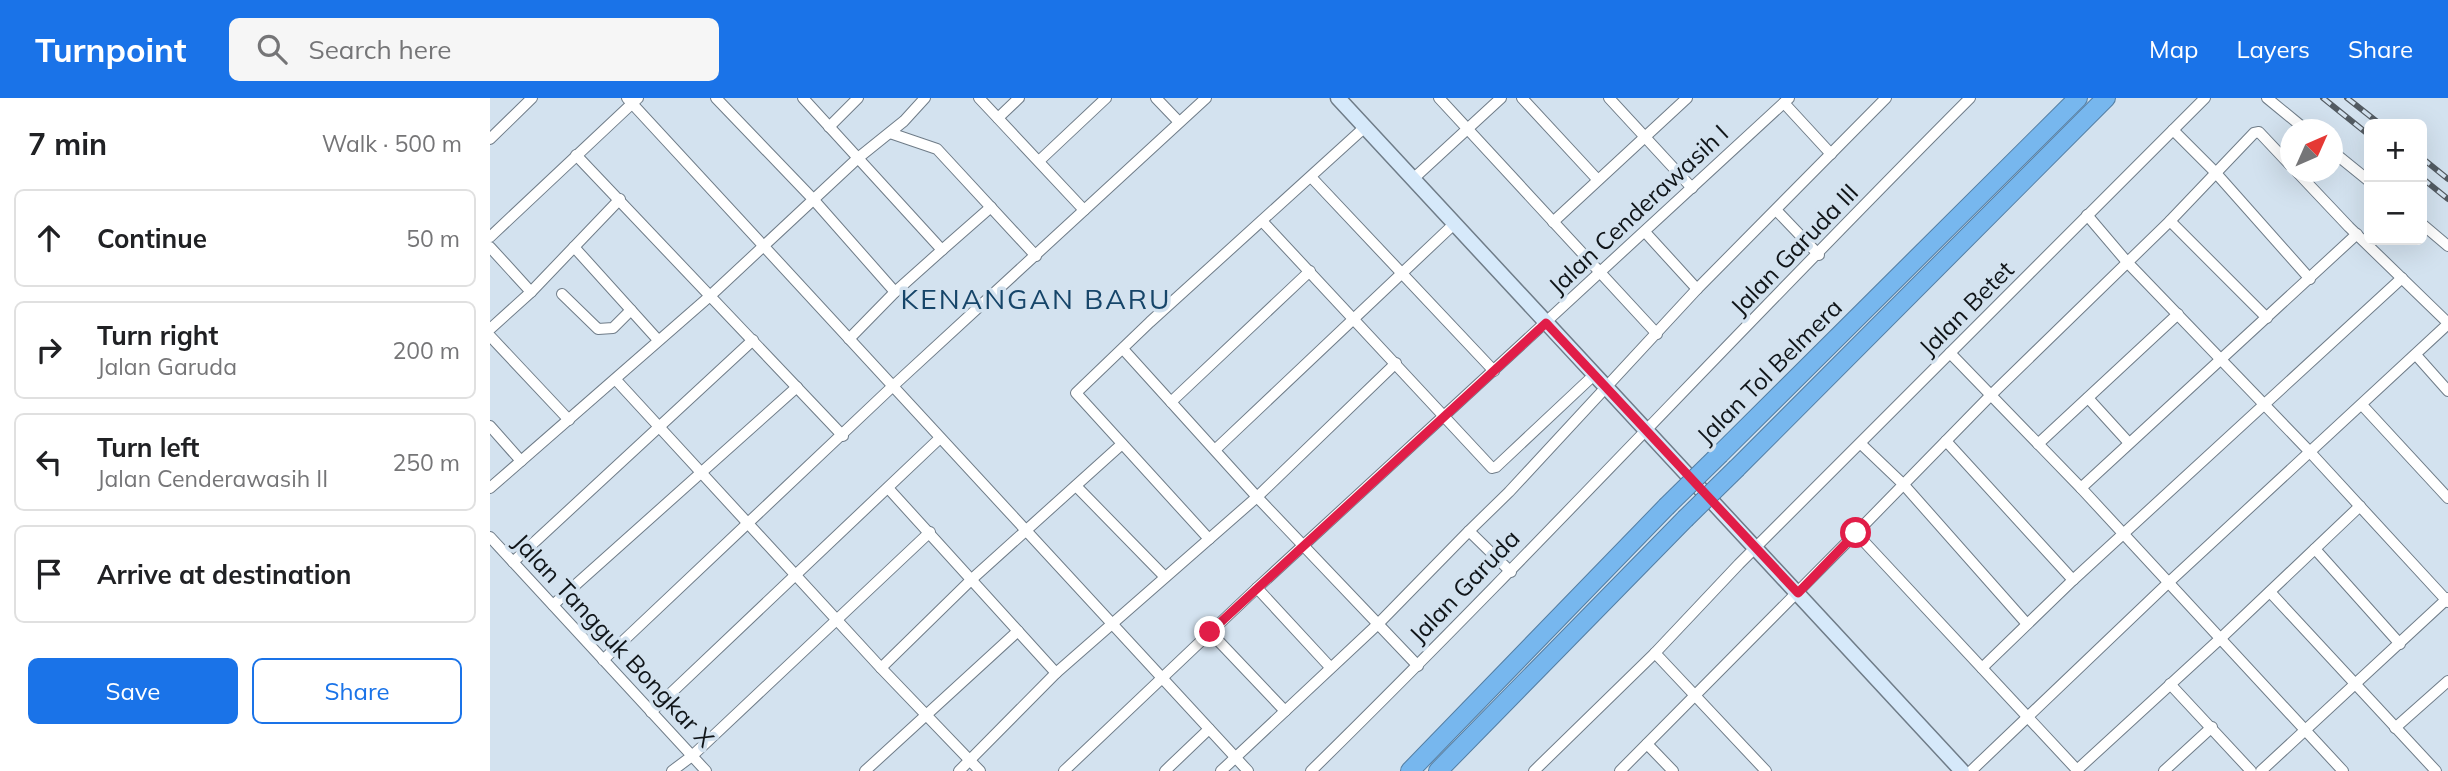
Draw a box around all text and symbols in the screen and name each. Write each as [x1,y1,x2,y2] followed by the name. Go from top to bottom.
[229,18,719,81] search box
[35,29,187,70] text: Turnpoint
[253,30,291,68] icon: search
[309,33,451,66] text: Search here
[2149,34,2198,64] text: Map
[2236,34,2310,64] text: Layers
[2348,34,2413,64] text: Share
[1542,118,1734,300] street label: Jalan Cenderawasih I
[2280,119,2343,182] north arrow
[2364,119,2427,245] map controls
[2364,119,2427,182] button: +
[28,125,107,163] text: 7 min
[322,129,462,158] text: Walk · 500 m
[1724,177,1864,321] street label: Jalan Garuda III
[2364,182,2427,245] button: −
[30,219,68,257] icon: ahead
[97,222,207,255] text: Continue
[406,224,460,253] text: 50 m
[1912,254,2020,362] street label: Jalan Betet
[900,281,1172,316] district label: KENANGAN BARU
[1690,292,1848,450] street label: Jalan Tol Belmera
[97,319,218,352] text: Turn right
[30,331,68,369] icon: right
[392,336,460,365] text: 200 m
[97,352,237,381] text: Jalan Garuda
[97,431,199,464] text: Turn left
[30,443,68,481] icon: left
[392,448,460,477] text: 250 m
[97,464,328,493] text: Jalan Cenderawasih II
[1840,517,1871,548] route start
[1402,523,1526,649] street label: Jalan Garuda
[507,527,721,753] street label: Jalan Tangguk Bongkar X
[30,555,68,593] icon: arrive
[97,558,352,591] text: Arrive at destination
[1194,616,1225,647] route end
[28,658,238,724] button: Save
[252,658,462,724] button: Share

